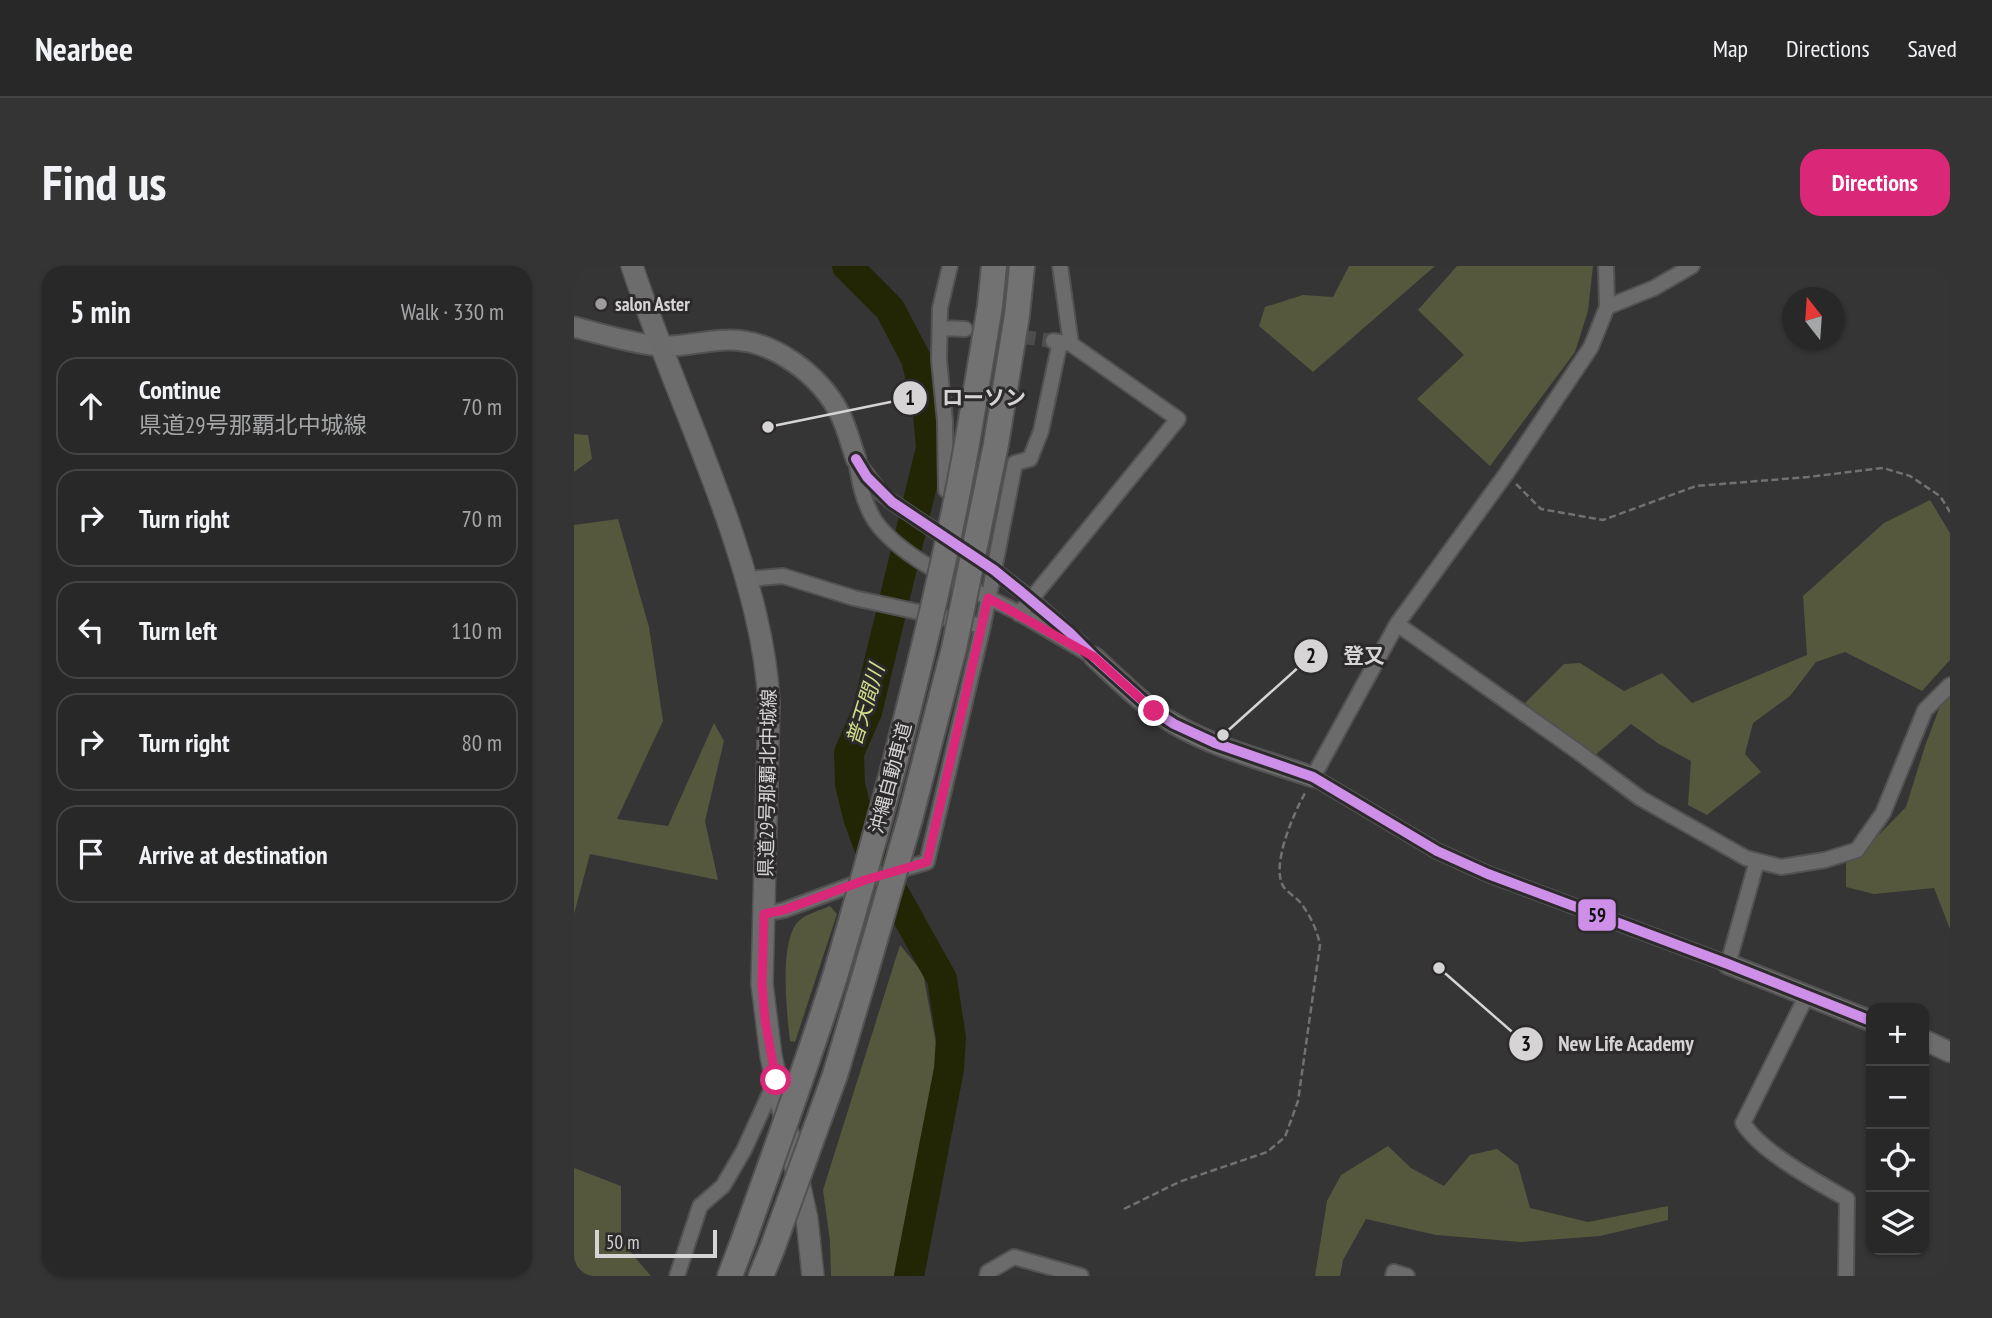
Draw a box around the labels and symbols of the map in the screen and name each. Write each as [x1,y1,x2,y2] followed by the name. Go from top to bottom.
[1782,287,1845,350] north arrow
[615,292,690,316] place label: salon Aster
[593,296,609,312] marker: salon Aster
[893,377,1040,419] callout: ローソン
[905,384,915,411] text: 1
[942,384,1026,411] text: ローソン
[1294,635,1399,677] callout: 登又
[1306,642,1316,669] text: 2
[1343,642,1385,669] text: 登又
[840,659,891,749] water label: 普天間川
[753,689,781,877] street label: 県道29号那覇北中城線
[1138,695,1169,726] route end
[864,720,916,836] street label: 沖縄自動車道
[1577,898,1617,932] line badge: 59
[1588,903,1606,927] text: 59
[1509,1023,1708,1065] callout: New Life Academy
[1521,1030,1531,1057] text: 3
[1558,1030,1694,1057] text: New Life Academy
[760,1064,791,1095] route start
[595,1227,718,1259] scale bar

